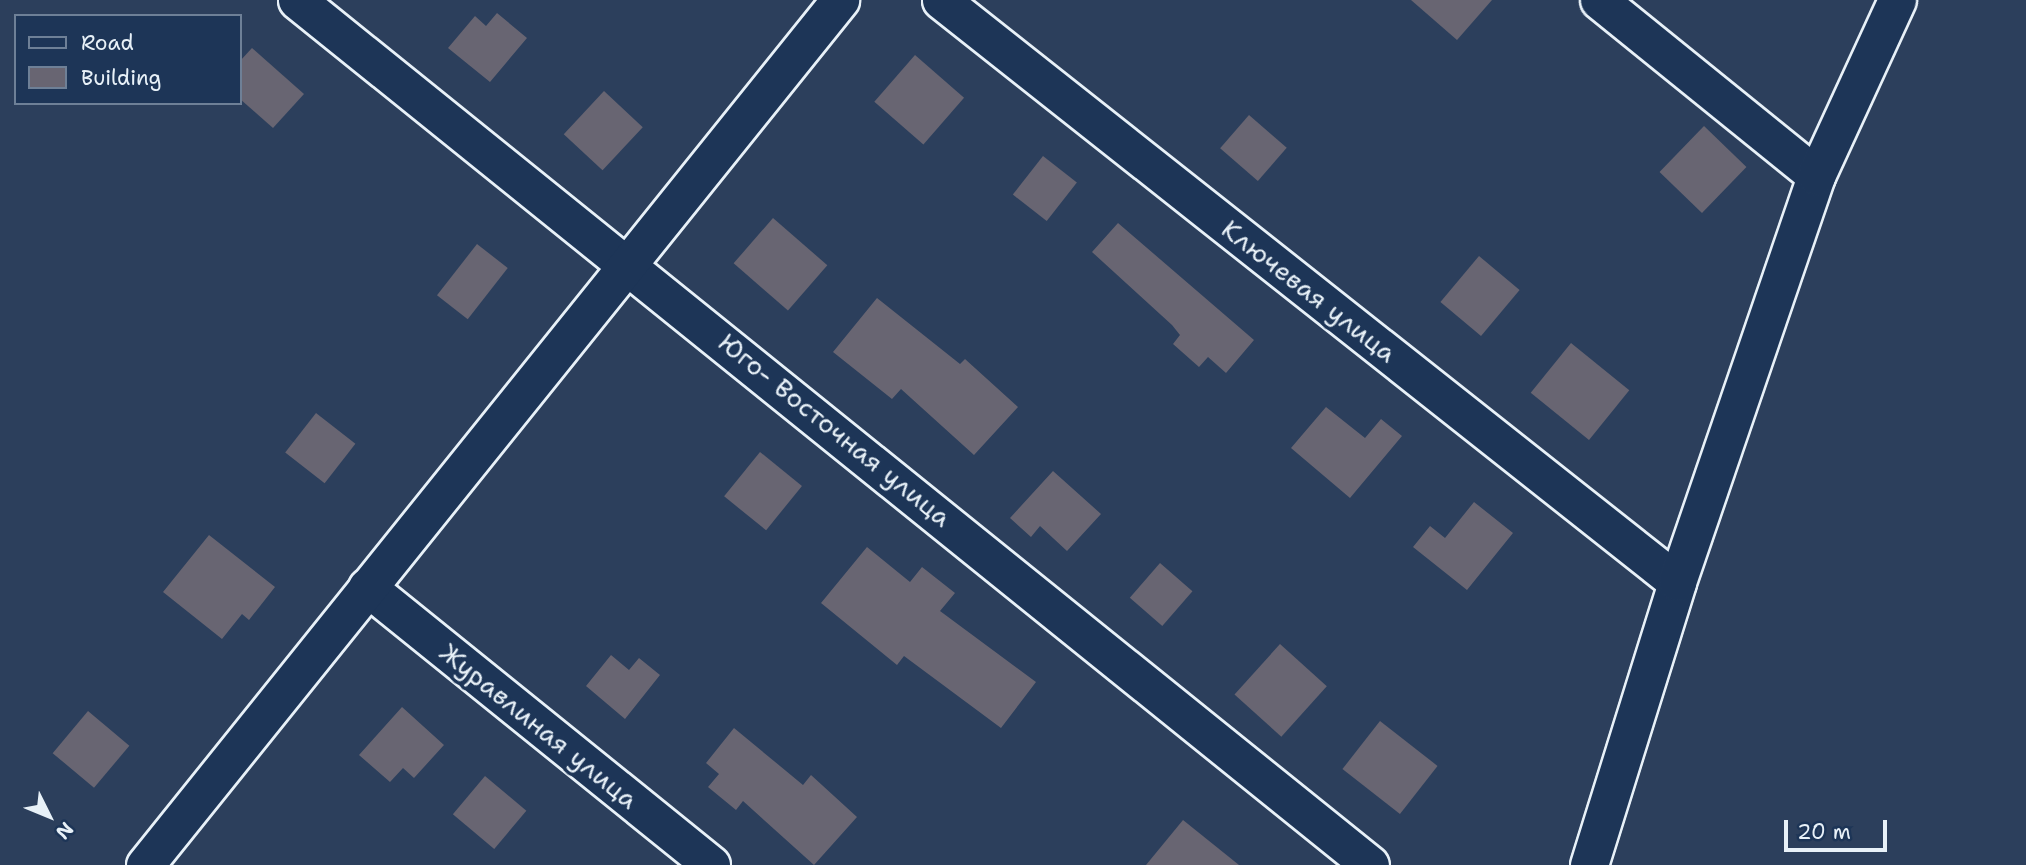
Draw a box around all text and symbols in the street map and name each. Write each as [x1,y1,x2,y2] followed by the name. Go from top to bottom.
[14,14,242,105] legend
[81,29,134,57] text: Road
[81,64,161,92] text: Building
[1215,213,1403,369] street label: Ключевая улица
[713,327,957,533] street label: Юго- Восточная улица
[434,637,644,815] street label: Журавлиная улица
[14,781,84,851] north arrow
[1788,806,1891,850] scale bar
[50,817,79,845] text: N
[1797,818,1851,846] text: 20 m

